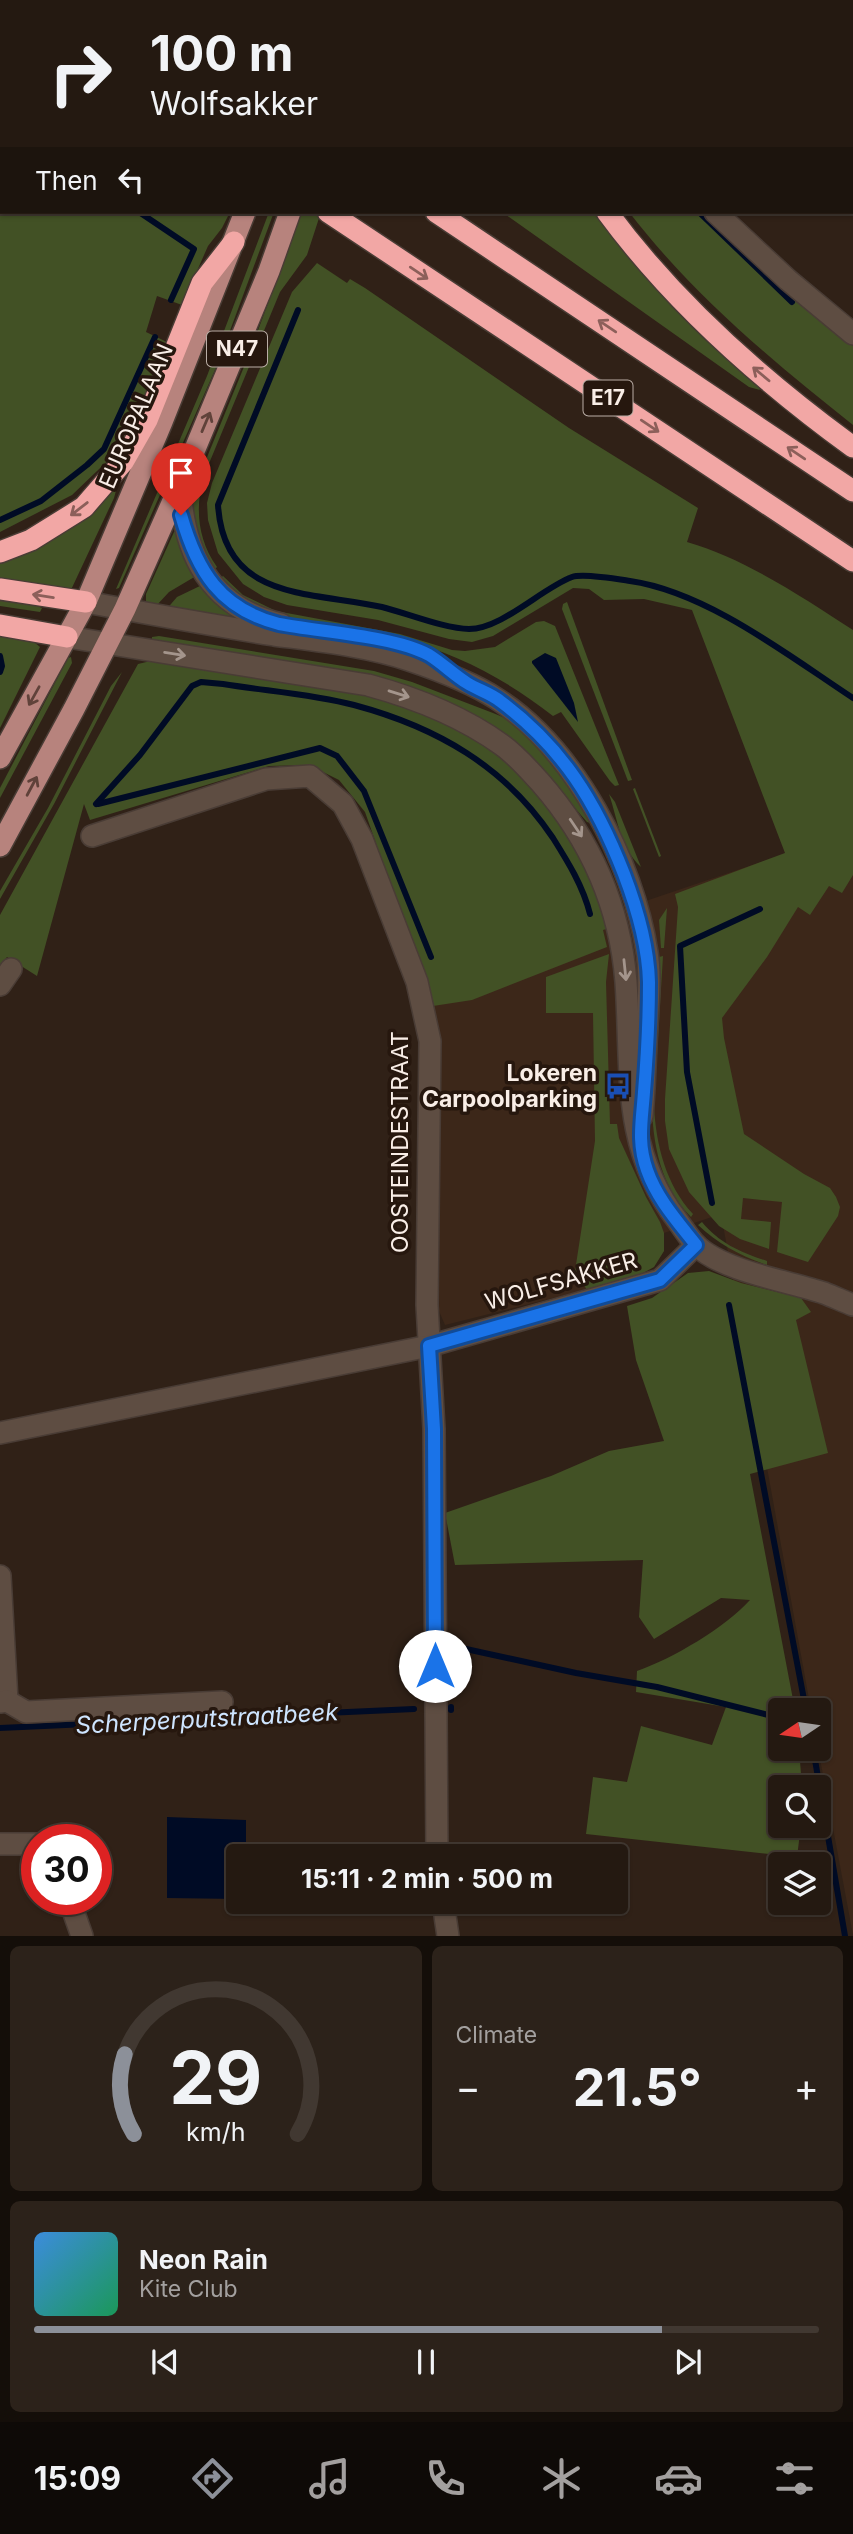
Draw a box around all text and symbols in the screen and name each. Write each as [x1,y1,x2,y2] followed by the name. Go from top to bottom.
[150,24,294,83] text: 100 m
[35,28,126,119] icon: right
[150,84,318,123] text: Wolfsakker
[112,161,150,199] icon: left
[35,165,98,196] text: Then
[409,266,429,280] one-way arrow
[598,319,617,333] one-way arrow
[207,332,267,366] road number: N47
[93,339,179,493] street label: EUROPALAAN
[752,366,770,382] one-way arrow
[584,380,632,416] road number: E17
[201,411,214,433] one-way arrow
[640,418,659,433] one-way arrow
[151,443,211,515] pin
[787,445,806,460] one-way arrow
[162,454,200,492] icon: arrive
[70,502,88,517] one-way arrow
[32,589,55,602] one-way arrow
[163,648,186,661] one-way arrow
[27,685,40,706] one-way arrow
[387,688,409,701] one-way arrow
[26,776,40,797] one-way arrow
[569,818,583,837] one-way arrow
[618,958,631,980] one-way arrow
[386,1031,414,1253] street label: OOSTEINDESTRAAT
[422,1059,597,1113] place label: Lokeren Carpoolparking
[603,1071,633,1101] bus stop icon: Lokeren Carpoolparking
[482,1246,640,1316] street label: WOLFSAKKER
[398,1629,472,1703] position arrow
[75,1697,340,1740] water label: Scherperputstraatbeek
[768,1698,831,1760] north arrow
[768,1698,831,1915] map controls
[768,1775,831,1838] button: search
[21,1824,112,1915] speed limit sign: 30
[768,1852,831,1915] button: layers
[301,1863,553,1894] text: 15:11 · 2 min · 500 m
[456,2021,537,2049] text: Climate
[169,2034,262,2123] text: 29
[573,2056,702,2119] text: 21.5°
[456,2064,481,2110] text: −
[794,2064,819,2110] text: +
[186,2117,245,2147] text: km/h
[139,2244,268,2275] text: Neon Rain
[139,2275,238,2303] text: Kite Club
[146,2343,184,2381] icon: previous
[407,2343,445,2381] icon: pause
[669,2343,707,2381] icon: next
[188,2454,237,2503] icon: directions
[305,2454,354,2503] icon: music
[421,2454,470,2503] icon: phone
[537,2454,586,2503] icon: climate
[654,2454,703,2503] icon: car
[770,2454,819,2503] icon: filters
[34,2459,121,2498] text: 15:09

